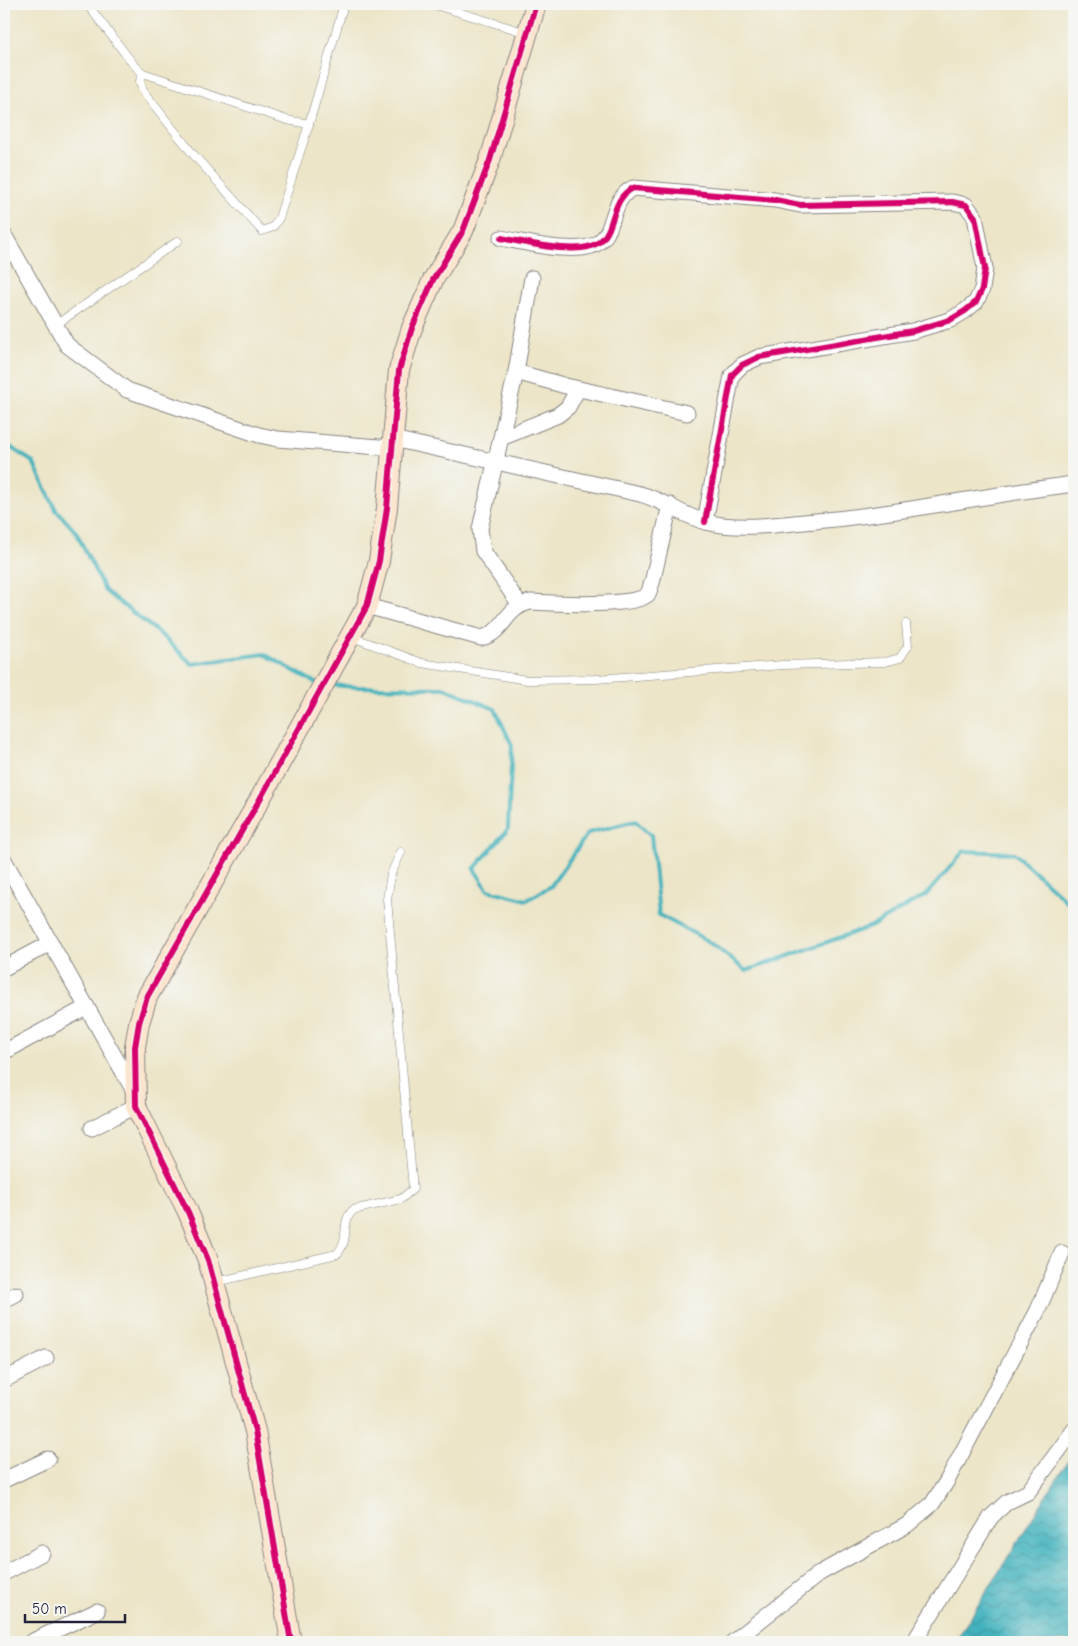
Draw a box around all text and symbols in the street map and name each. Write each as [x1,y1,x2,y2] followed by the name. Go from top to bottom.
[25,1591,125,1623] scale bar
[32,1600,67,1618] text: 50 m

